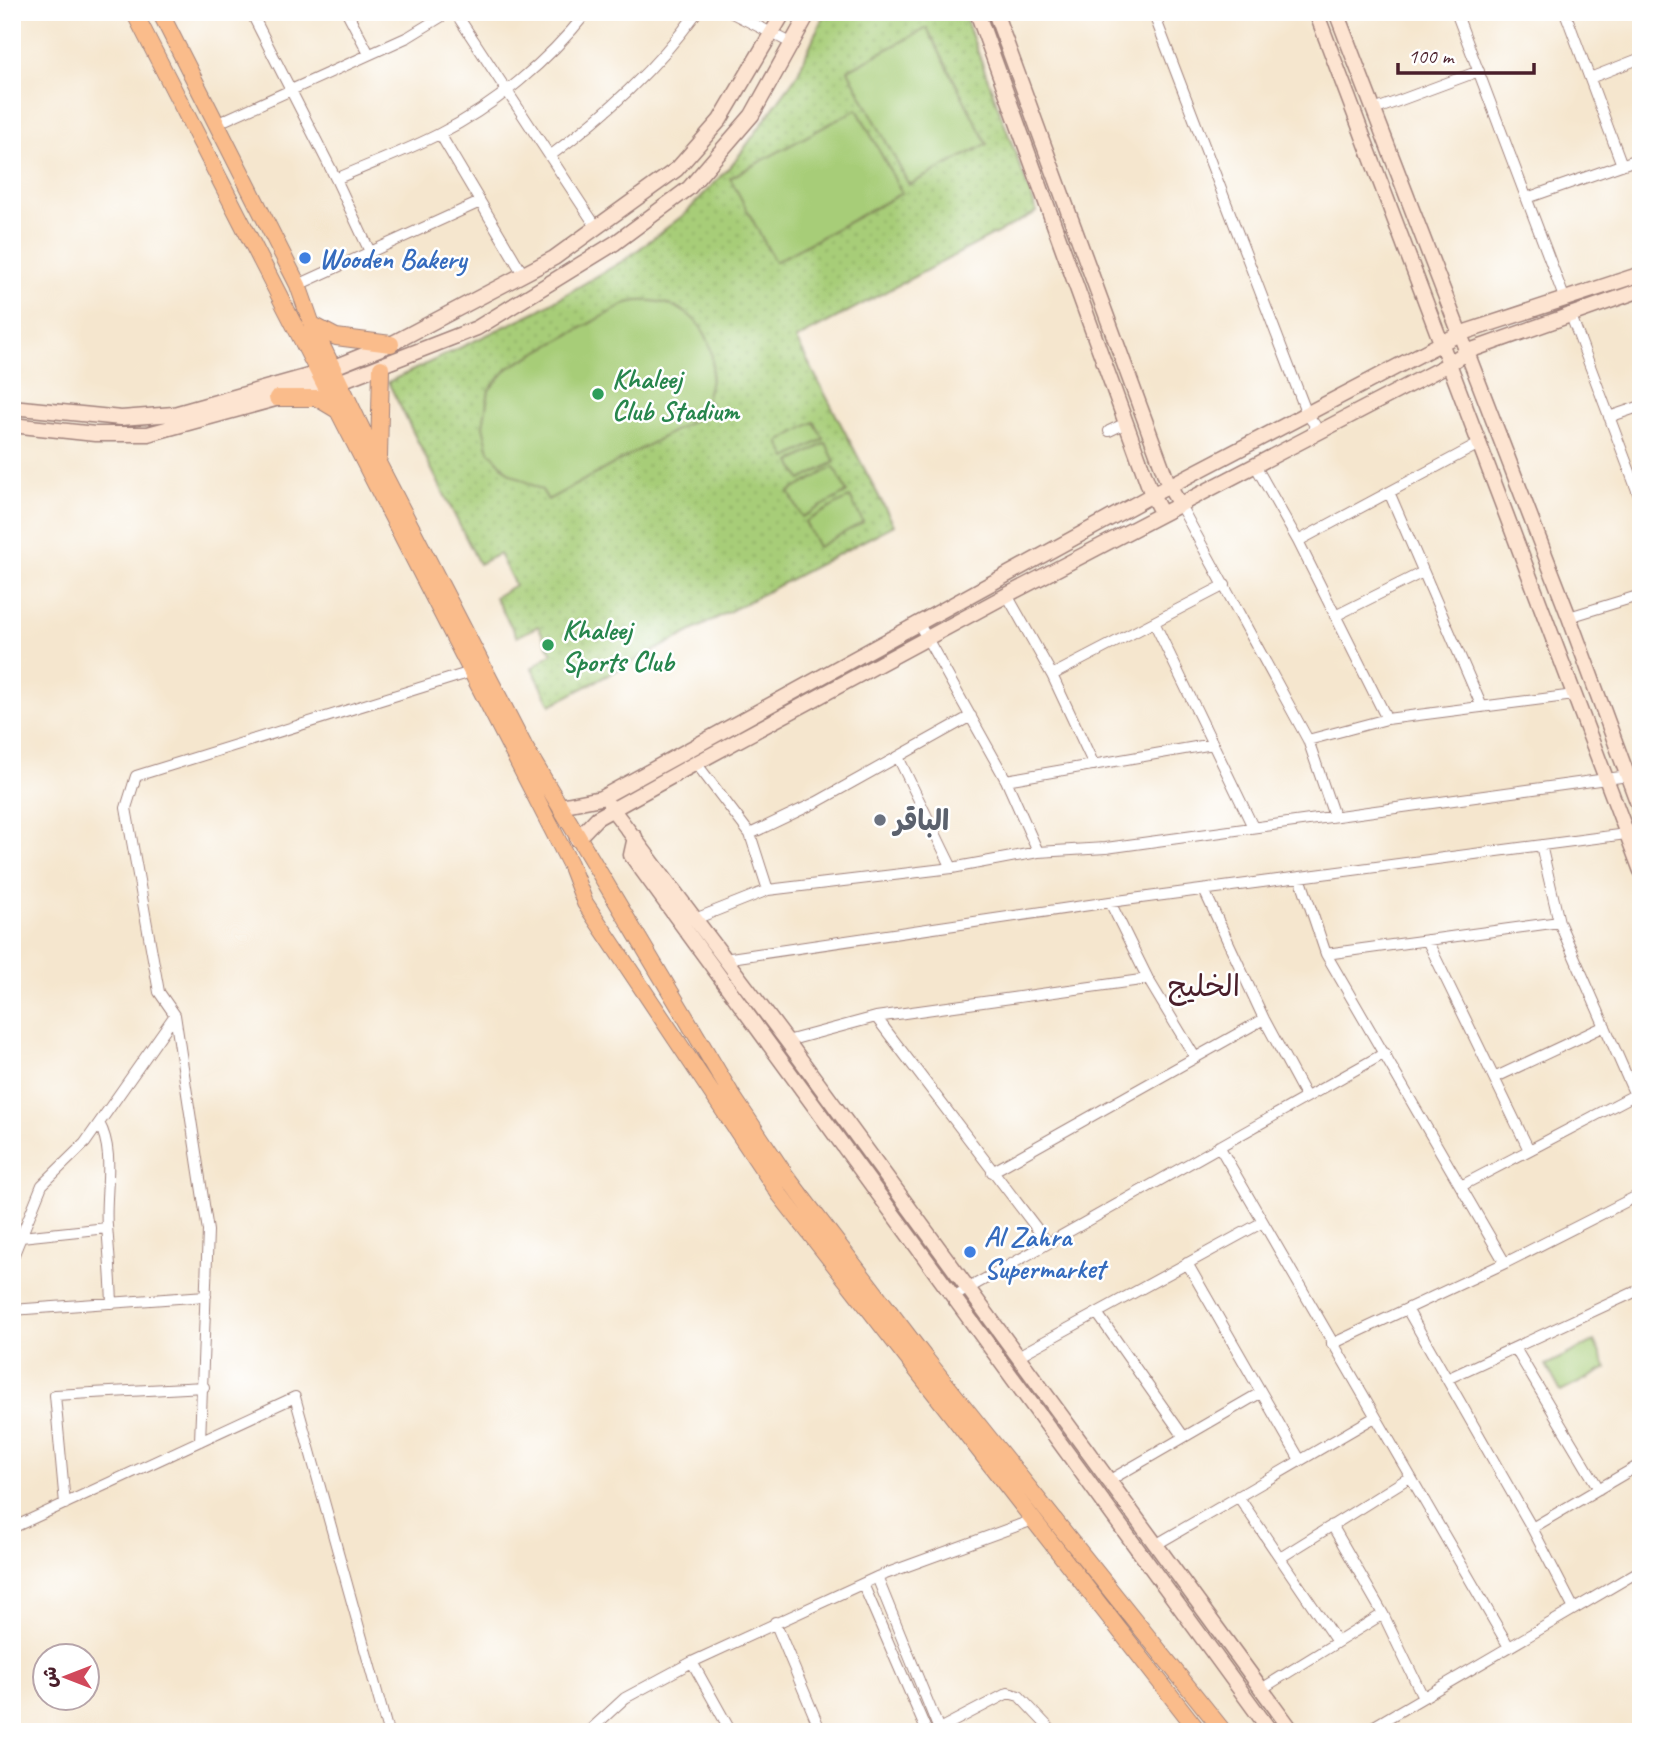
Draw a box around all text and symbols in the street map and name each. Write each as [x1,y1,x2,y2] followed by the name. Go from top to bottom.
[1398,32,1534,76] scale bar
[1408,43,1455,69] text: 100 m
[319,241,469,277] place label: Wooden Bakery
[297,250,313,266] marker: Wooden Bakery
[612,361,741,428] place label: Khaleej Club Stadium
[590,386,606,402] marker: Khaleej Club Stadium
[562,612,676,679] place label: Khaleej Sports Club
[540,637,556,653] marker: Khaleej Sports Club
[891,803,949,838] place label: الباقر
[872,812,888,828] marker: الباقر
[1168,967,1240,1006] district label: الخليج
[984,1219,1109,1286] place label: Al Zahra Supermarket
[962,1244,978,1260] marker: Al Zahra Supermarket
[32,1642,102,1712] north arrow
[38,1666,62,1687] text: ش

